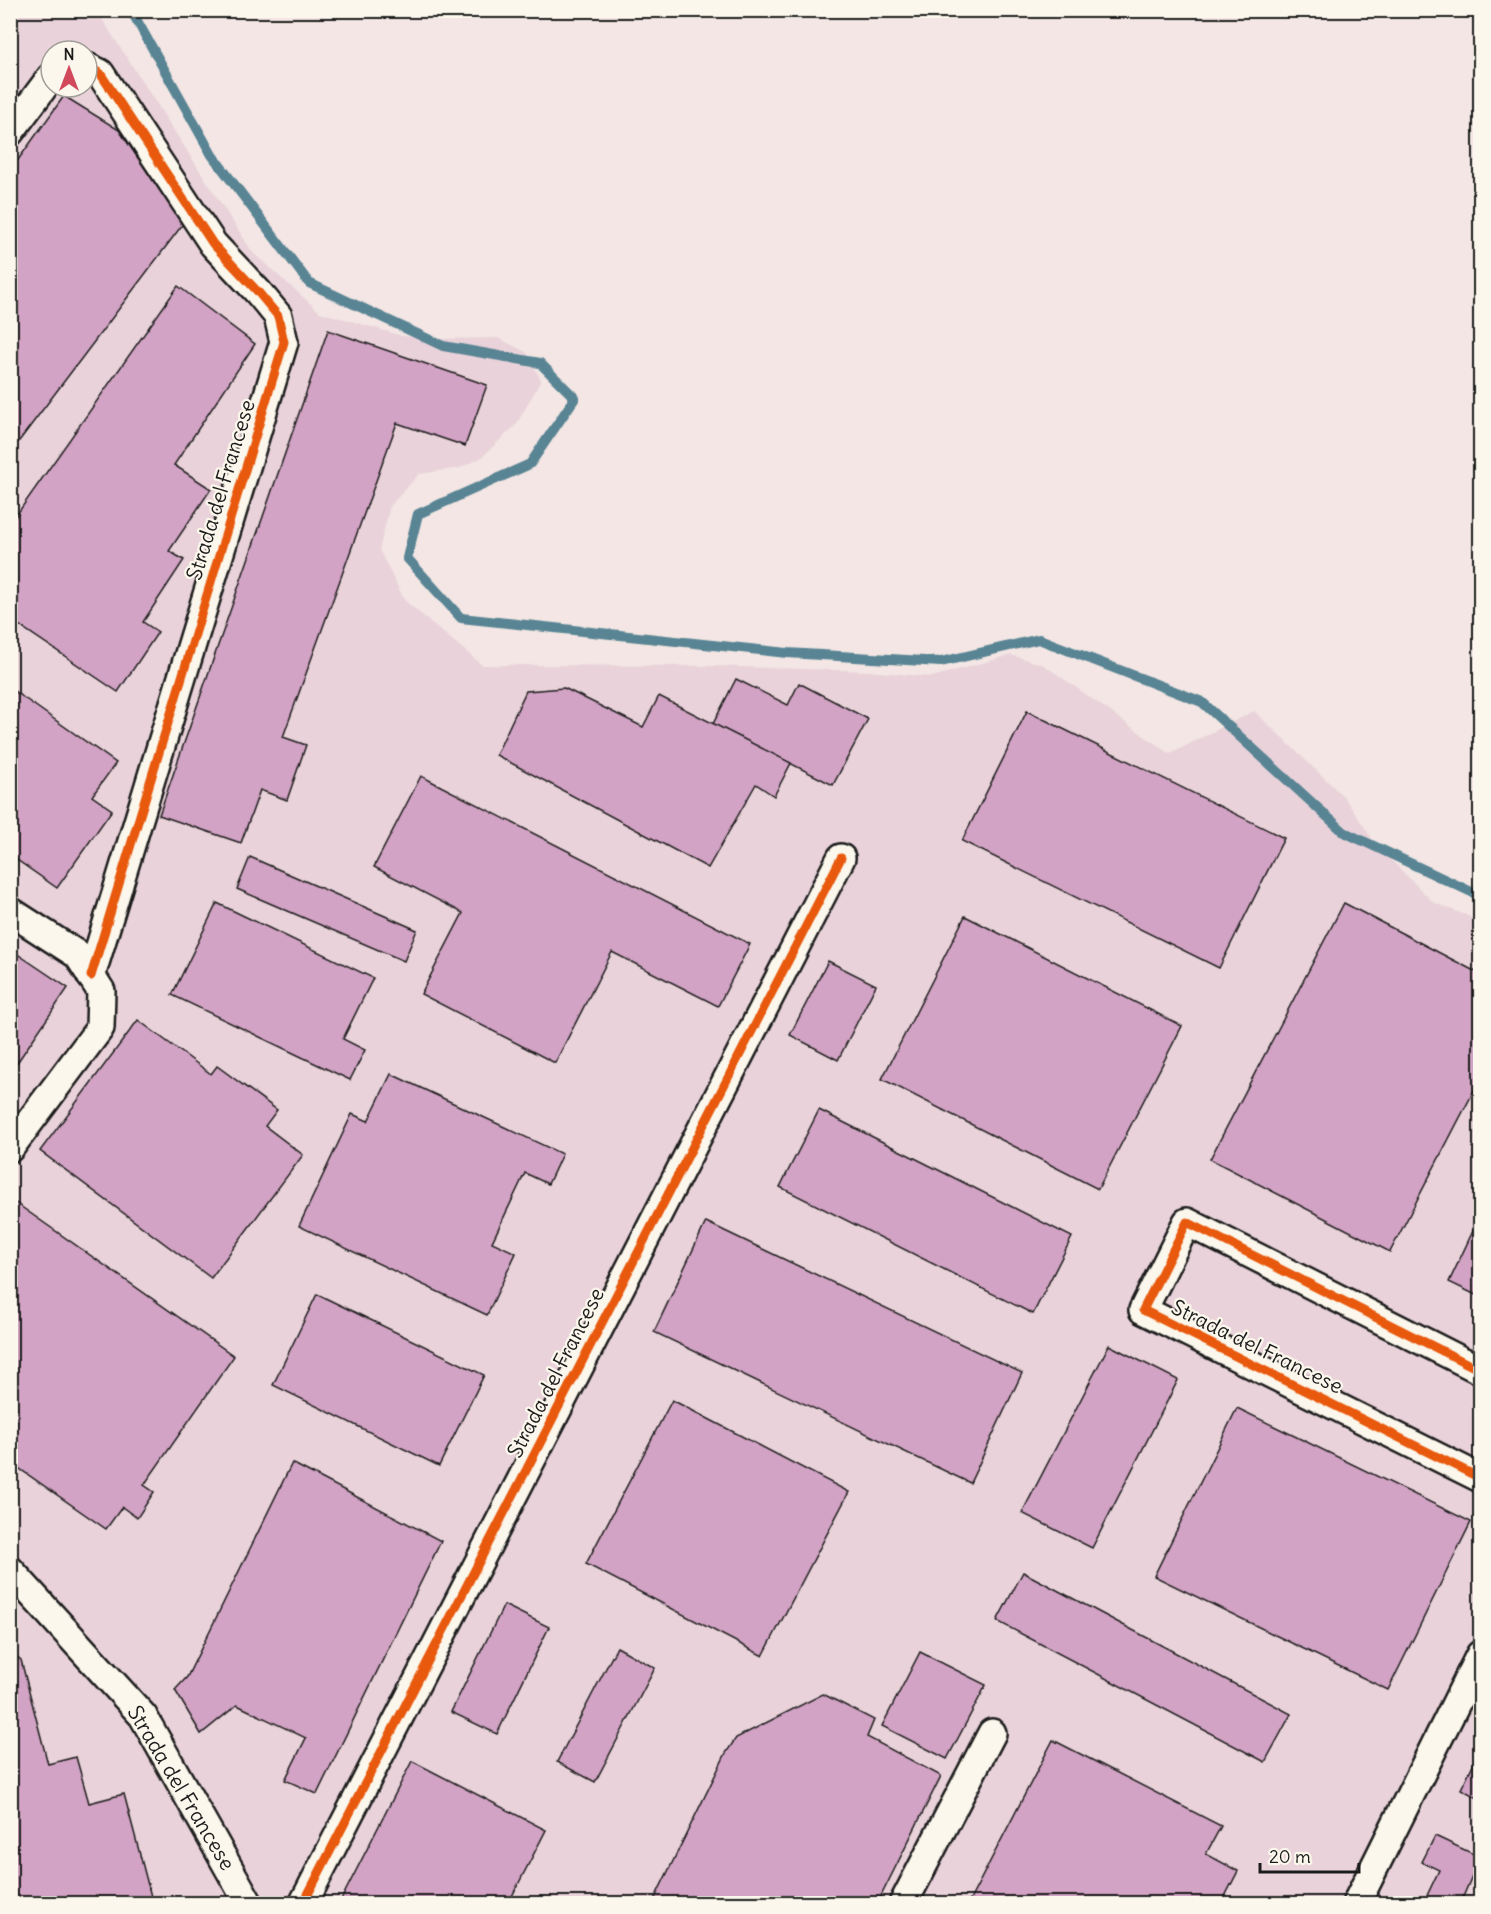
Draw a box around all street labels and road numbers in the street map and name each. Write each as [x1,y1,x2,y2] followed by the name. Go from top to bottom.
[180,396,261,583] street label: Strada del Francese
[501,1283,610,1462] street label: Strada del Francese
[1167,1293,1347,1400] street label: Strada del Francese
[122,1701,241,1875] street label: Strada del Francese

